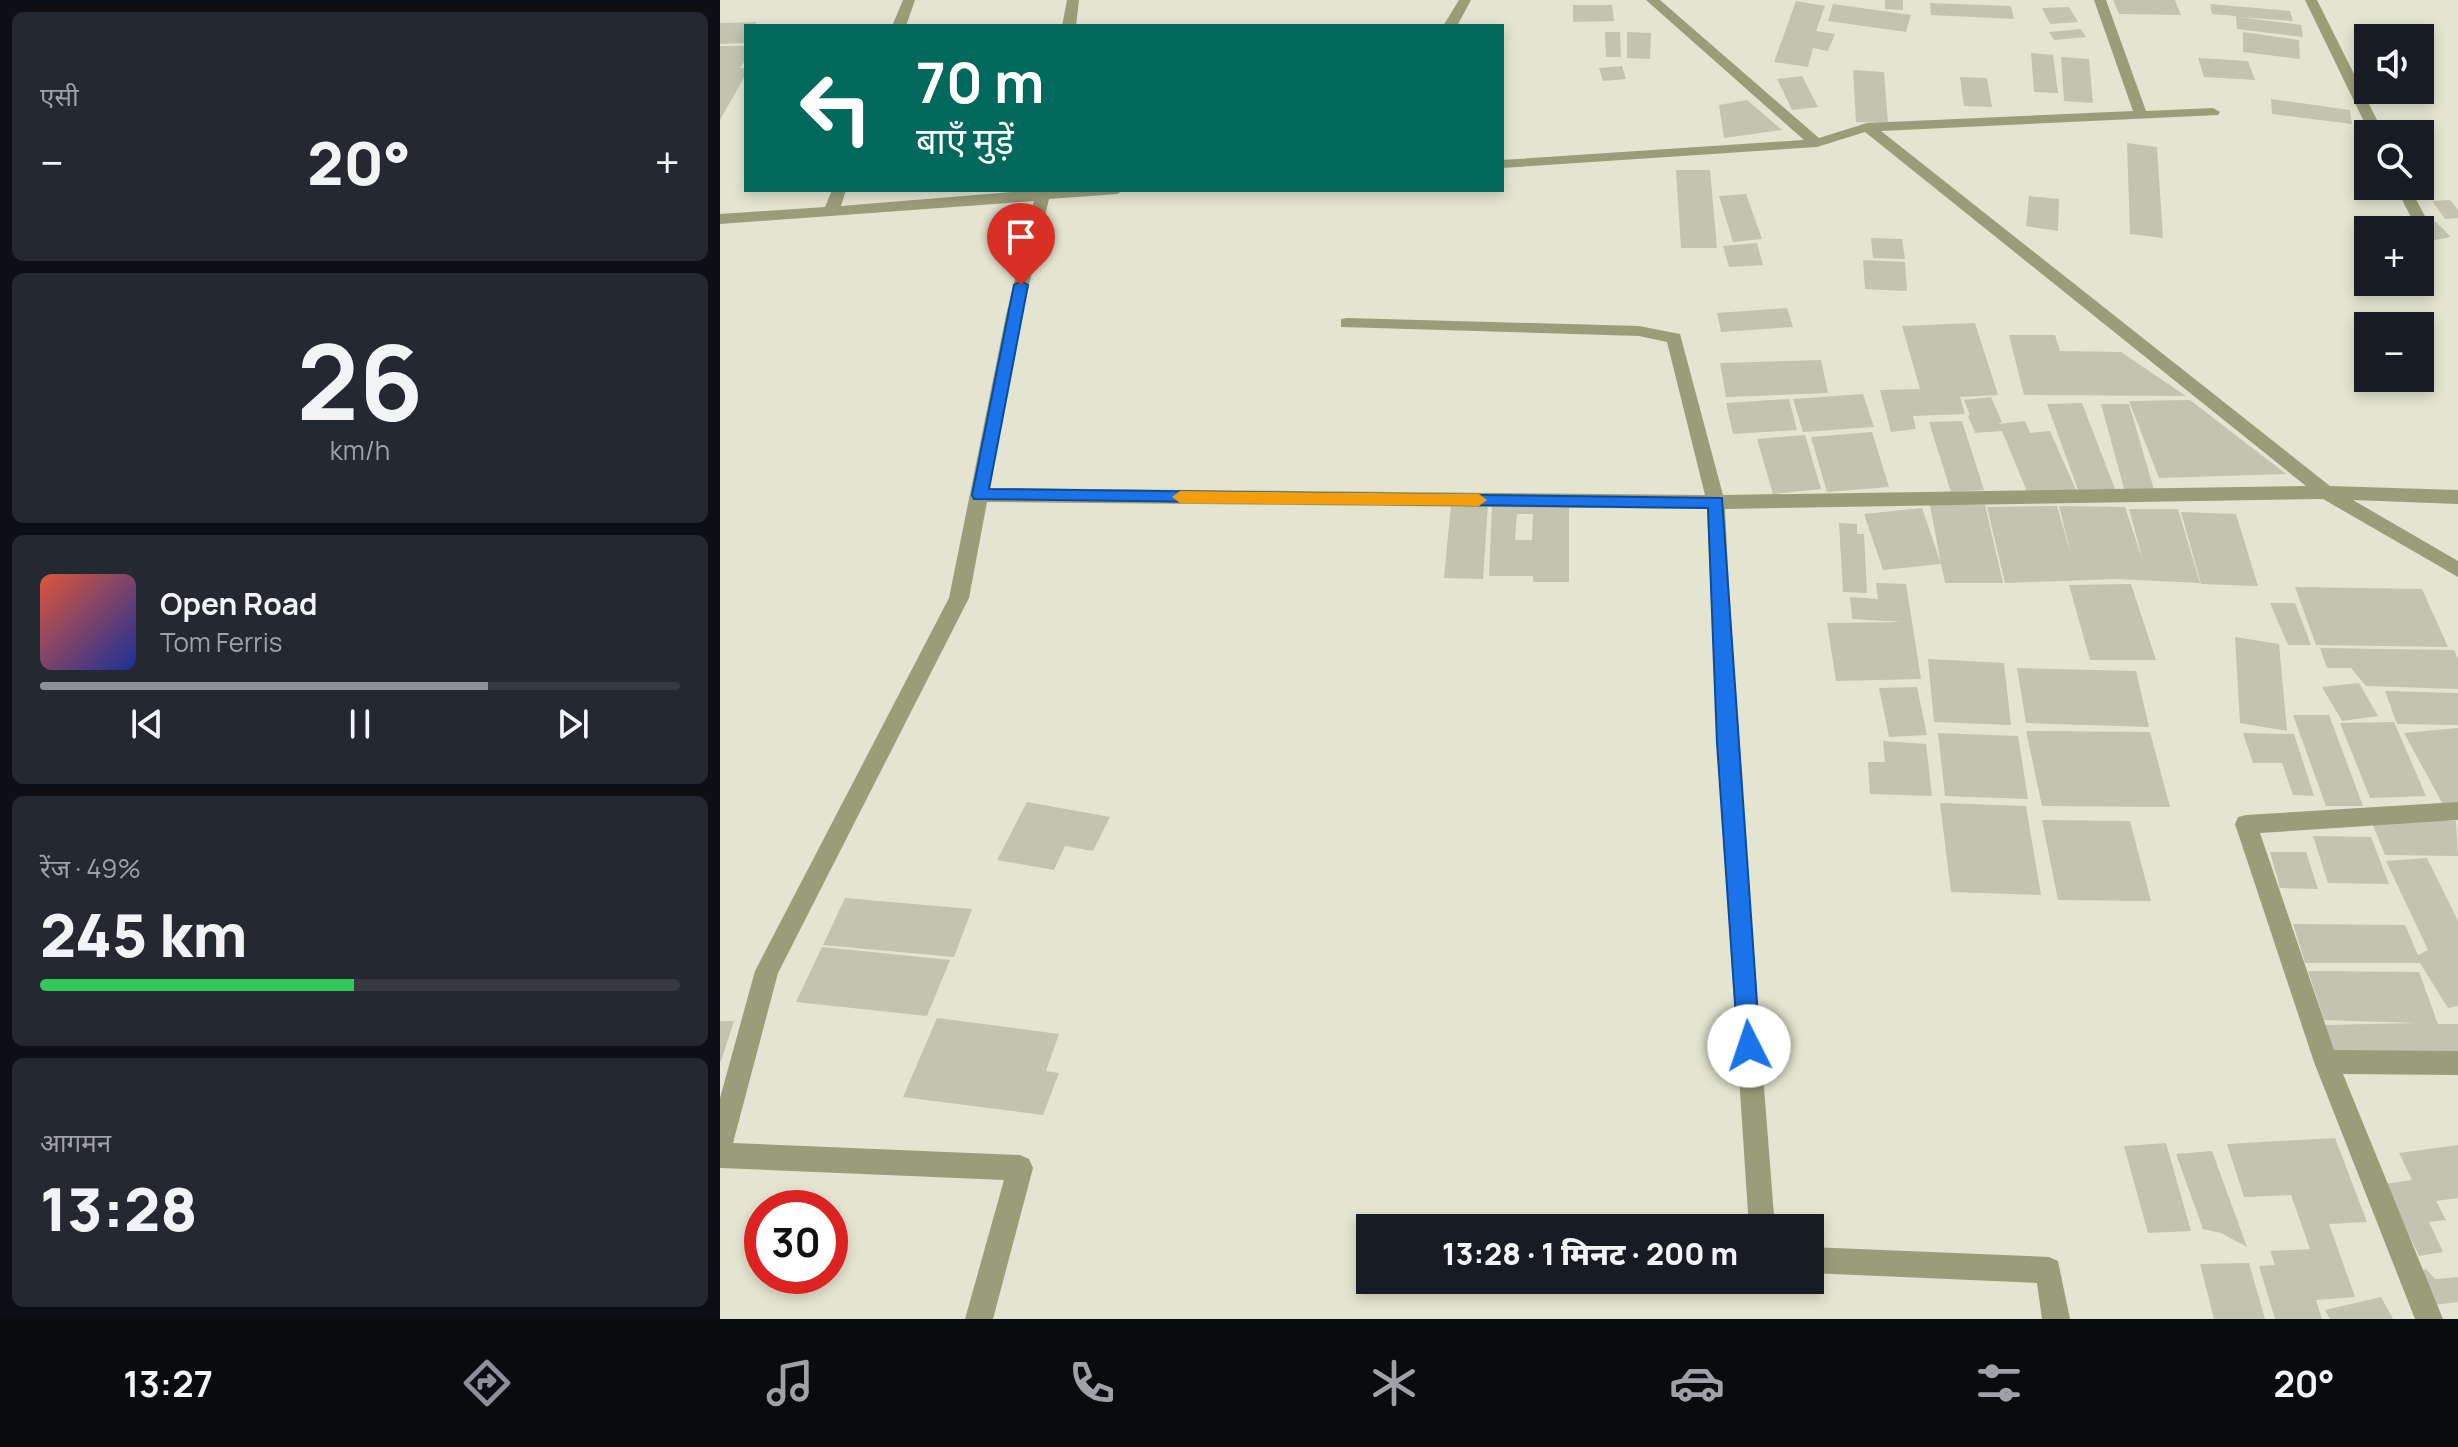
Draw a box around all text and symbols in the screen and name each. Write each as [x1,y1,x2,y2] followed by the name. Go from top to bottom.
[2354,24,2434,392] map controls
[2354,24,2434,104] button: sound
[916,43,1044,120] text: 70 m
[784,56,888,160] icon: left
[40,78,79,114] text: एसी
[916,116,1014,165] text: बाएँ मुड़ें
[2354,120,2434,200] button: search
[307,121,411,203] text: 20°
[40,132,64,192] text: −
[655,132,680,192] text: +
[987,203,1055,285] pin
[999,215,1043,259] icon: arrive
[2354,216,2434,296] button: +
[297,309,423,451] text: 26
[2354,312,2434,392] button: −
[330,432,390,468] text: km/h
[160,583,317,624] text: Open Road
[160,624,282,660] text: Tom Ferris
[125,702,169,746] icon: previous
[338,702,382,746] icon: pause
[551,702,595,746] icon: next
[40,850,141,886] text: रेंज · 49%
[40,893,247,975] text: 245 km
[1707,1004,1791,1088] position arrow
[40,1124,111,1160] text: आगमन
[40,1167,198,1249] text: 13:28
[744,1190,848,1294] speed limit sign: 30
[1442,1233,1738,1274] text: 13:28 · 1 मिनट · 200 m
[459,1355,515,1411] icon: directions
[762,1355,818,1411] icon: music
[1064,1355,1120,1411] icon: phone
[1366,1355,1422,1411] icon: climate
[1669,1355,1725,1411] icon: car
[1971,1355,2027,1411] icon: filters
[123,1359,213,1408] text: 13:27
[2273,1359,2335,1408] text: 20°

